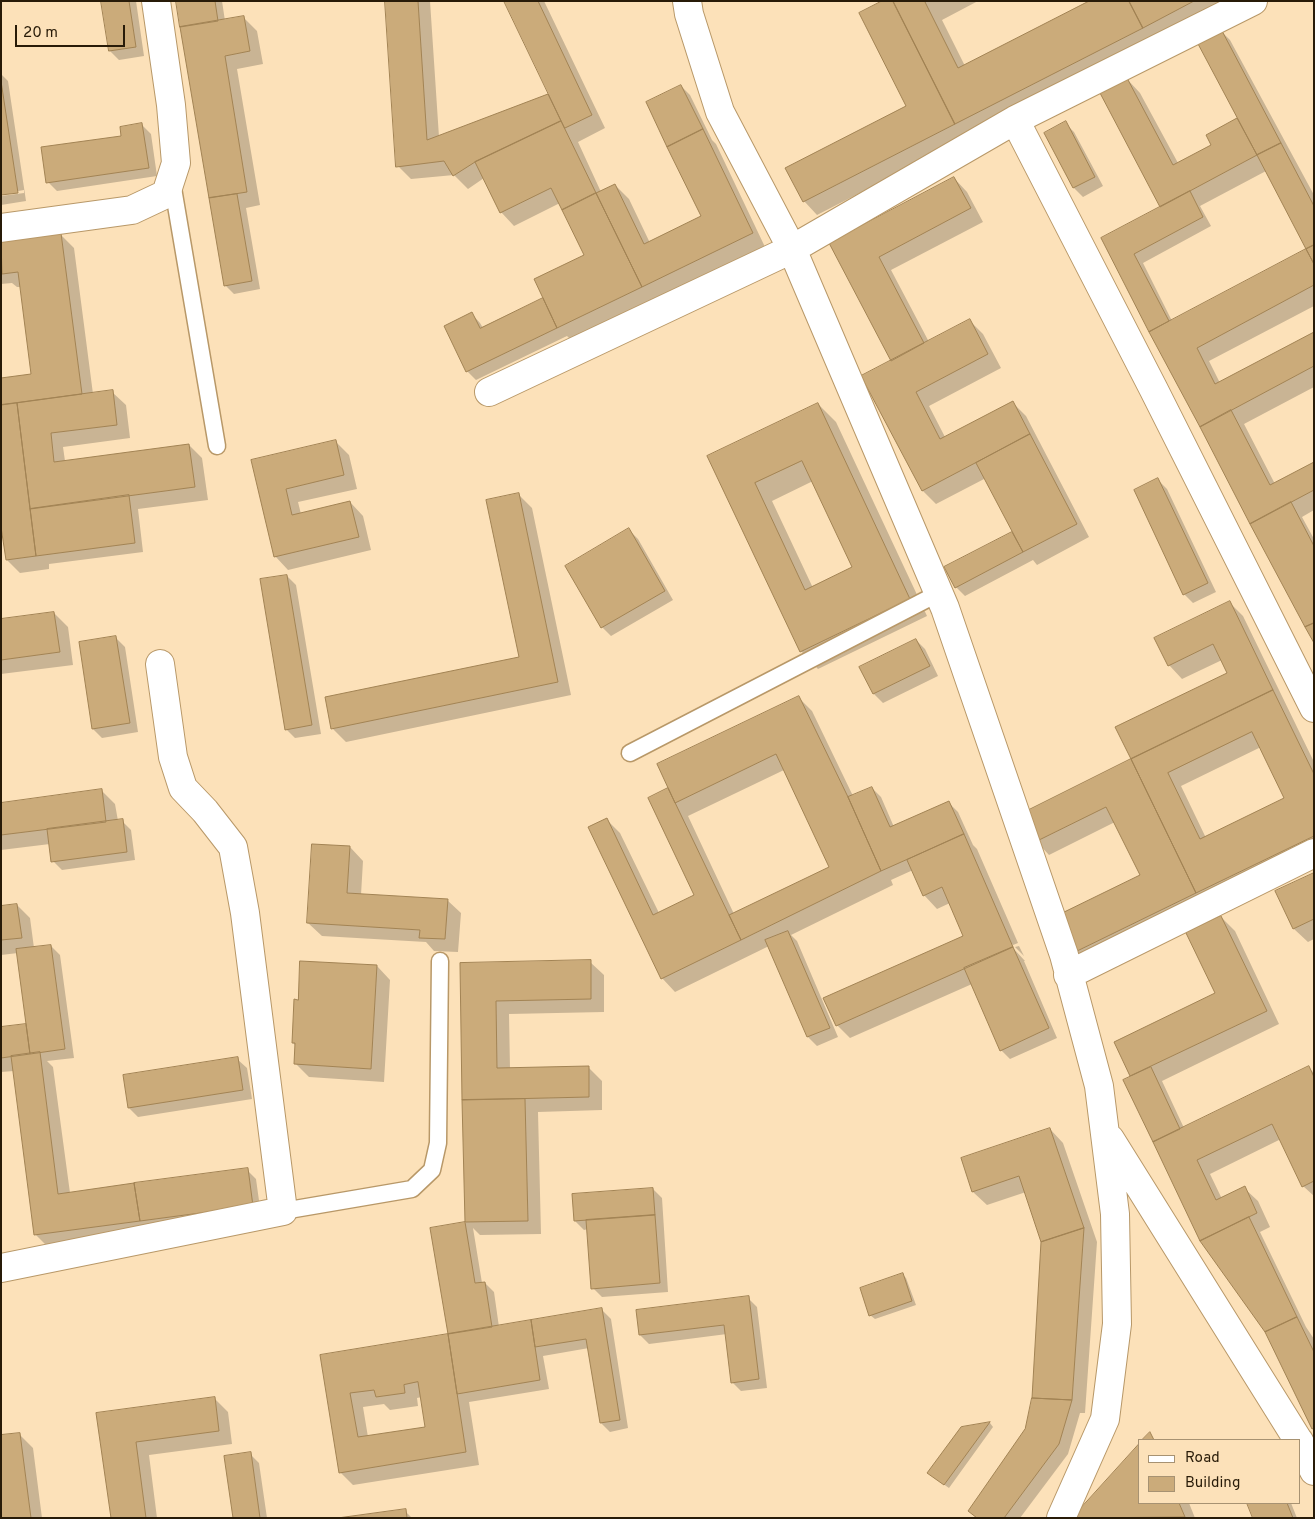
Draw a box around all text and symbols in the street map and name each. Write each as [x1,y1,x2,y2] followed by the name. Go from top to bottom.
[18,15,128,47] scale bar
[23,24,58,43] text: 20 m
[1138,1439,1300,1504] legend
[1185,1449,1220,1468] text: Road
[1185,1474,1240,1493] text: Building

